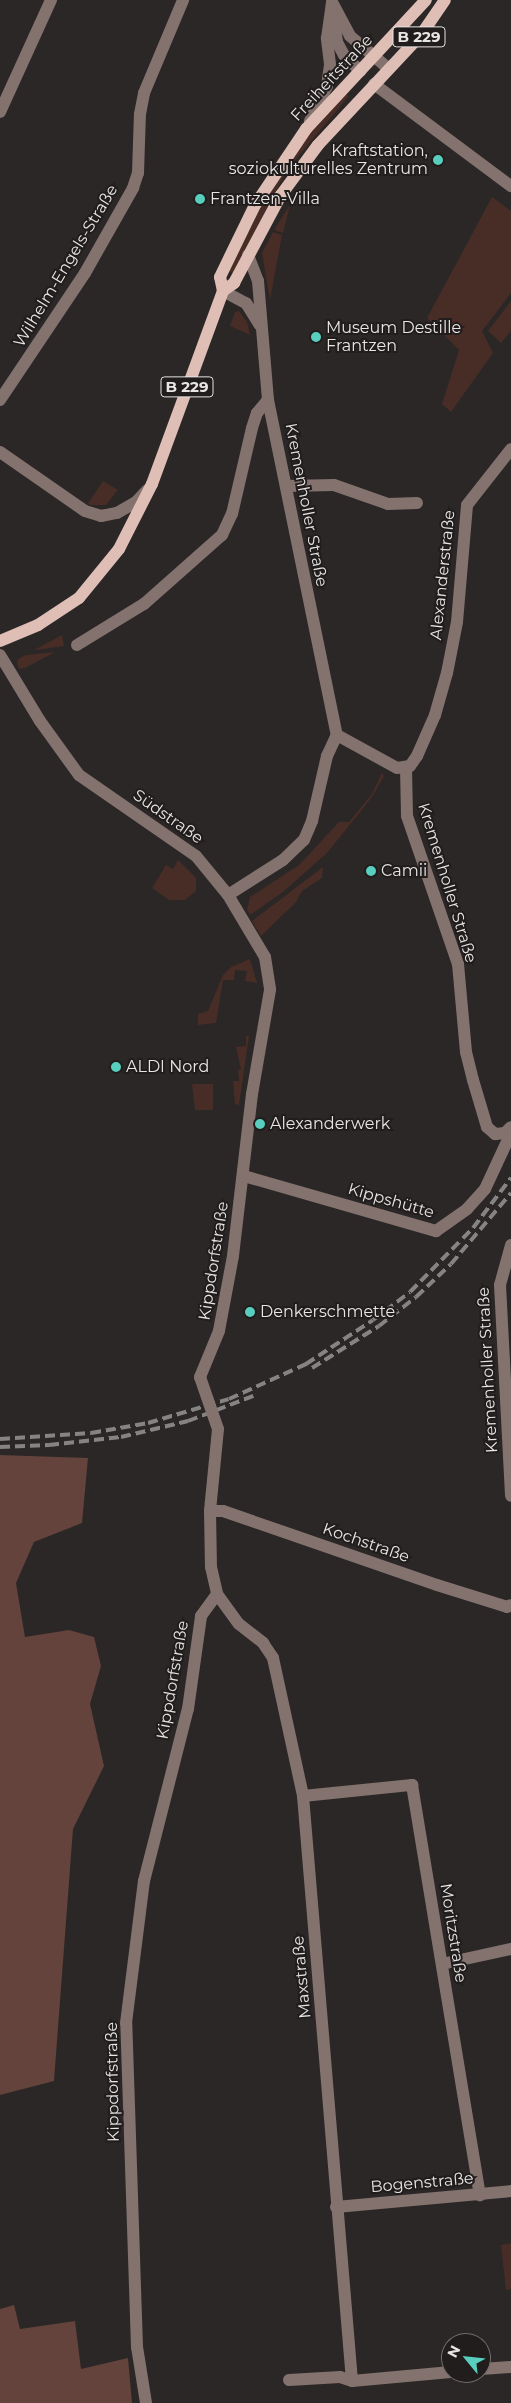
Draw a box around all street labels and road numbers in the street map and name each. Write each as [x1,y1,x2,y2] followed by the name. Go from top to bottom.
[392,24,446,50] road number: B 229
[287,31,377,125] street label: Freiheitstraße
[10,181,122,351] street label: Wilhelm-Engels-Straße
[160,374,214,400] road number: B 229
[281,422,331,588] street label: Kremenholler Straße
[427,509,459,641] street label: Alexanderstraße
[129,786,207,848] street label: Südstraße
[414,801,480,965] street label: Kremenholler Straße
[346,1180,436,1222] street label: Kippshütte
[195,1200,233,1322] street label: Kippdorfstraße
[474,1287,502,1453] street label: Kremenholler Straße
[320,1519,412,1567] street label: Kochstraße
[153,1619,193,1741] street label: Kippdorfstraße
[436,1882,470,1984] street label: Moritzstraße
[289,1935,315,2019] street label: Maxstraße
[102,2022,124,2142] street label: Kippdorfstraße
[370,2169,474,2197] street label: Bogenstraße

